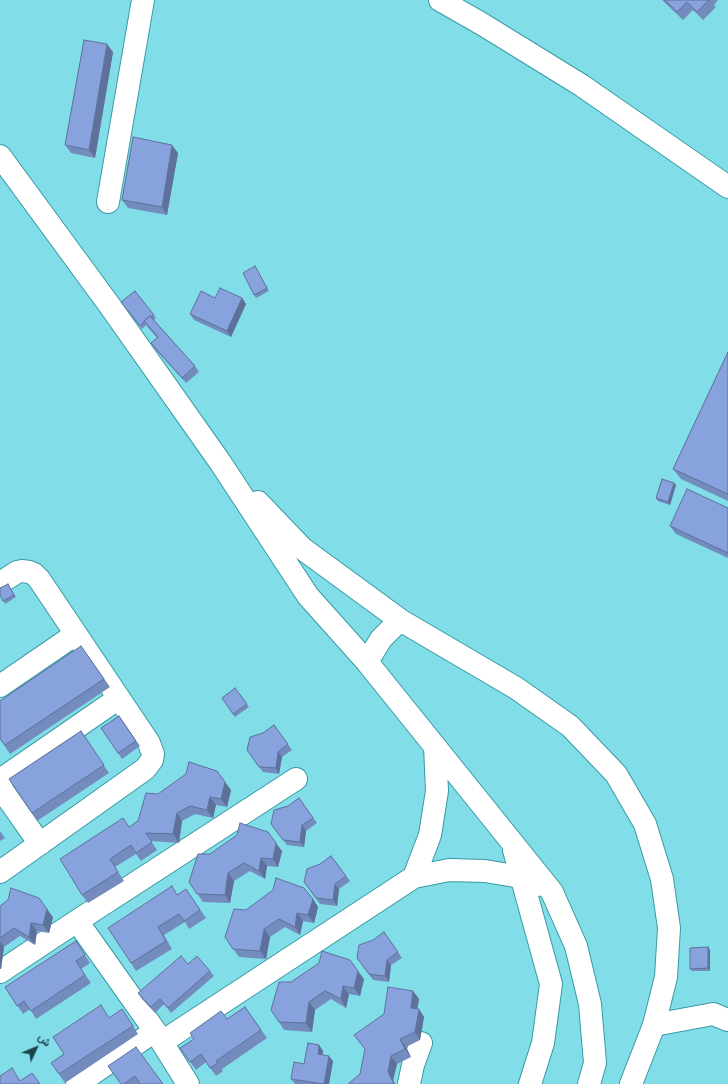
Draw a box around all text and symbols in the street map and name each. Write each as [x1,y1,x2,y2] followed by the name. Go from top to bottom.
[16,1028,56,1068] north arrow
[35,1030,54,1049] text: ش

